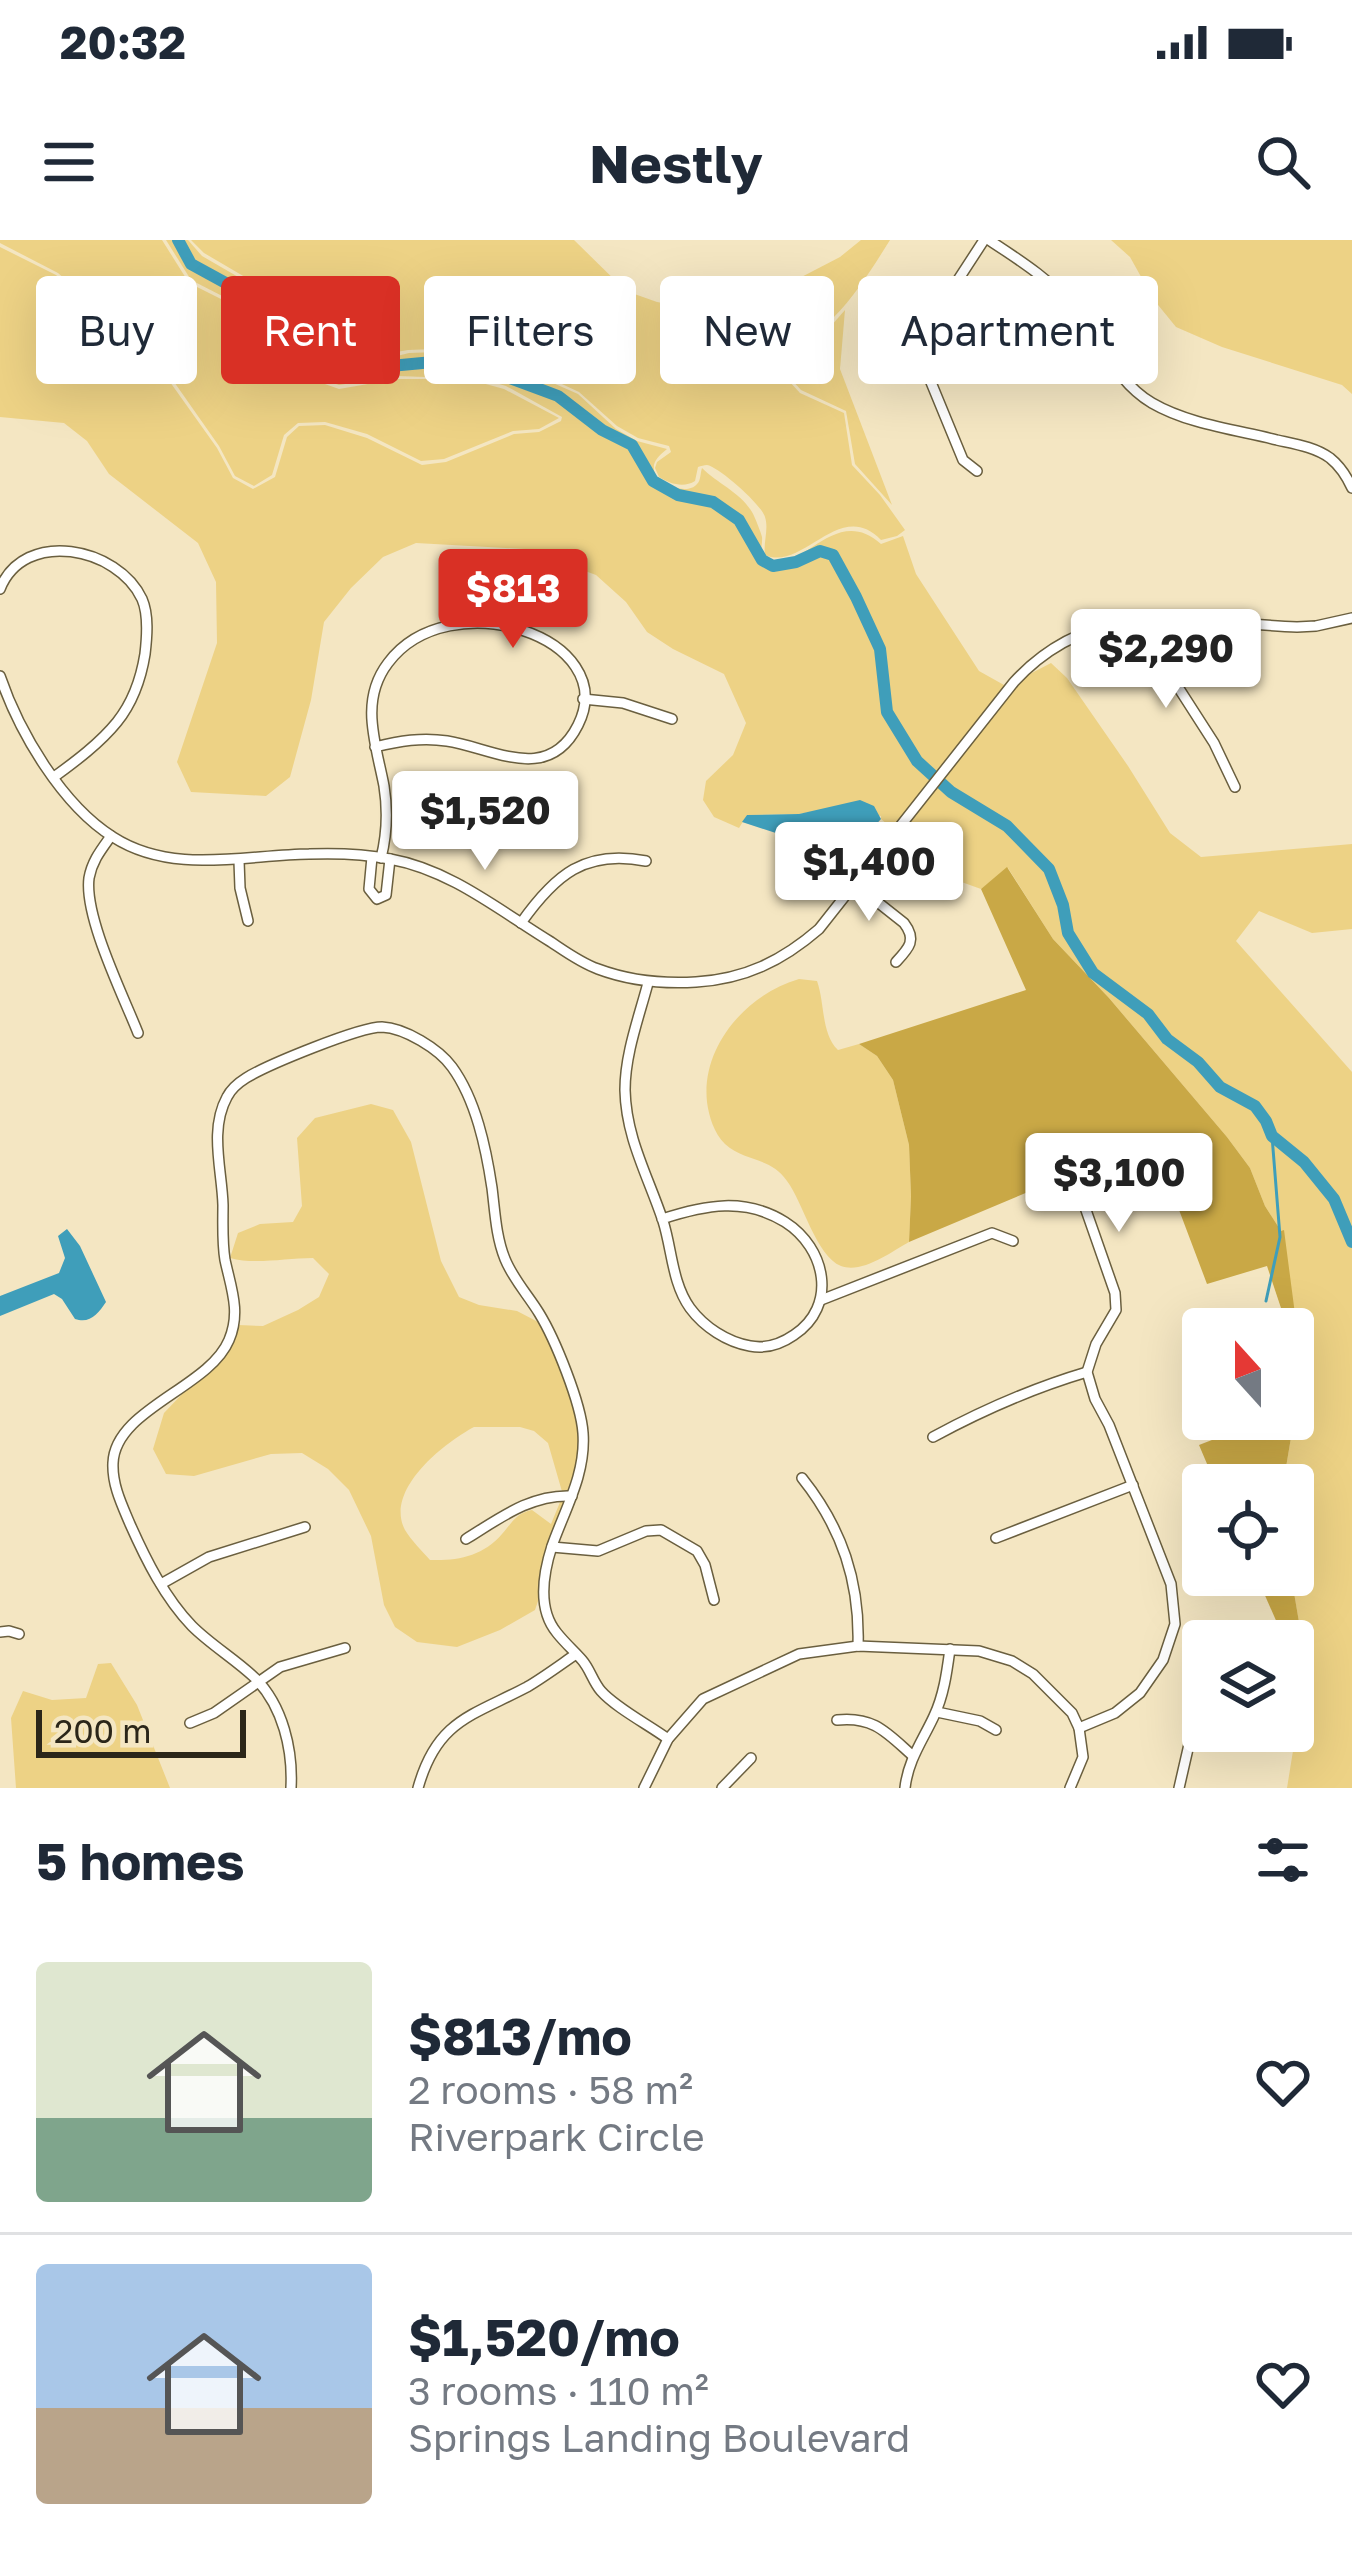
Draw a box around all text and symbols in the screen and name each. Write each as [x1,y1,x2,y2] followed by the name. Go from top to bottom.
[60,15,186,69] text: 20:32
[36,129,102,195] icon: menu
[1250,129,1316,195] icon: search
[589,130,763,195] text: Nestly
[36,276,197,384] chip: Buy
[221,276,400,384] chip: Rent
[424,276,636,384] chip: Filters
[660,276,834,384] chip: New
[858,276,1158,384] chip: Apartment
[442,549,584,651] pin: $813
[466,564,560,611] text: $813
[1068,609,1264,711] pin: $2,290
[1098,624,1234,671] text: $2,290
[387,771,583,873] pin: $1,520
[419,786,551,833] text: $1,520
[771,822,967,924] pin: $1,400
[802,837,936,884] text: $1,400
[1021,1133,1217,1235] pin: $3,100
[1052,1148,1186,1195] text: $3,100
[1182,1308,1314,1440] north arrow
[1182,1308,1314,1752] map controls
[1182,1464,1314,1596] button: locate
[1182,1620,1314,1752] button: layers
[36,1704,246,1757] scale bar
[54,1711,152,1750] text: 200 m
[1250,1827,1316,1893] icon: filters
[36,1830,245,1891] text: 5 homes
[408,2005,632,2066] text: $813/mo
[132,2010,276,2154] icon: home
[1250,2049,1316,2115] icon: heart
[408,2066,693,2113] text: 2 rooms · 58 m²
[408,2113,705,2160] text: Riverpark Circle
[408,2306,680,2367] text: $1,520/mo
[132,2312,276,2456] icon: home
[1250,2351,1316,2417] icon: heart
[408,2367,709,2414] text: 3 rooms · 110 m²
[408,2414,910,2461] text: Springs Landing Boulevard

